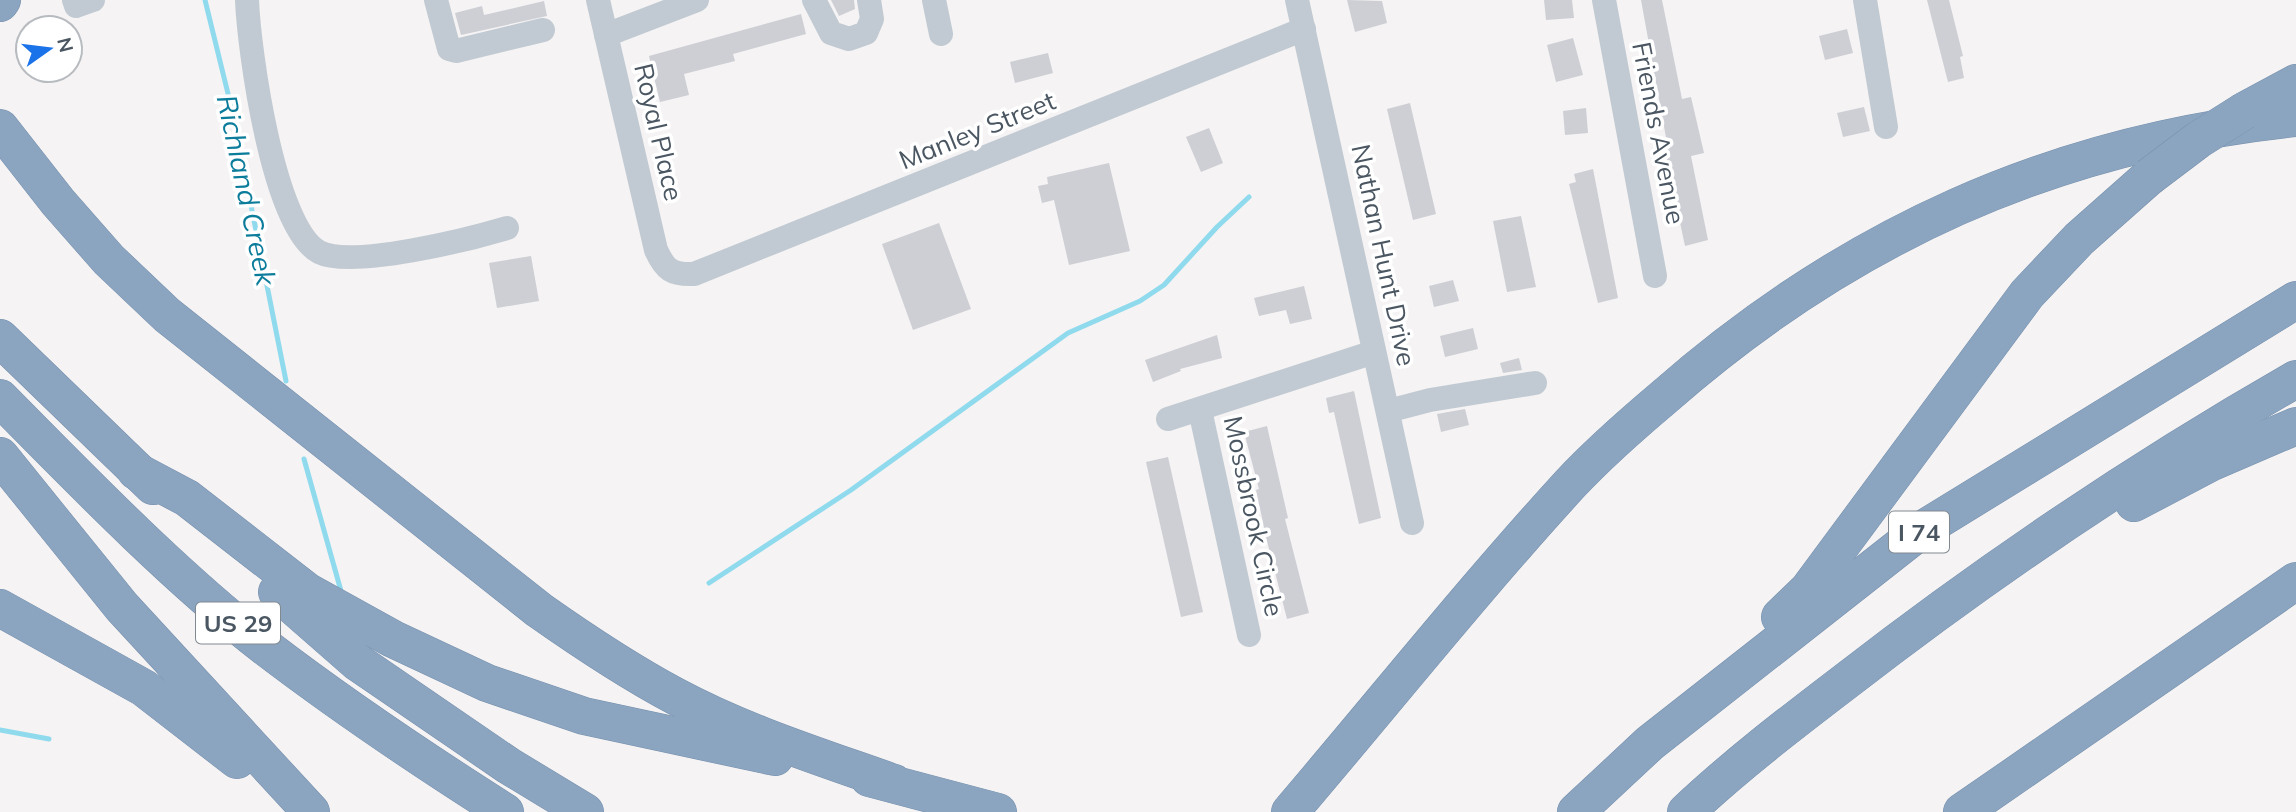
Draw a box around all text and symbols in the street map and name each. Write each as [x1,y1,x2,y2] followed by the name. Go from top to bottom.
[14,14,84,84] north arrow
[52,35,79,55] text: N
[1625,39,1693,227] street label: Friends Avenue
[627,60,691,204] street label: Royal Place
[894,84,1060,176] street label: Manley Street
[210,91,285,290] water label: Richland Creek
[1344,141,1424,369] street label: Nathan Hunt Drive
[1217,413,1291,619] street label: Mossbrook Circle
[1889,512,1949,552] road number: I 74
[196,602,280,644] road number: US 29

